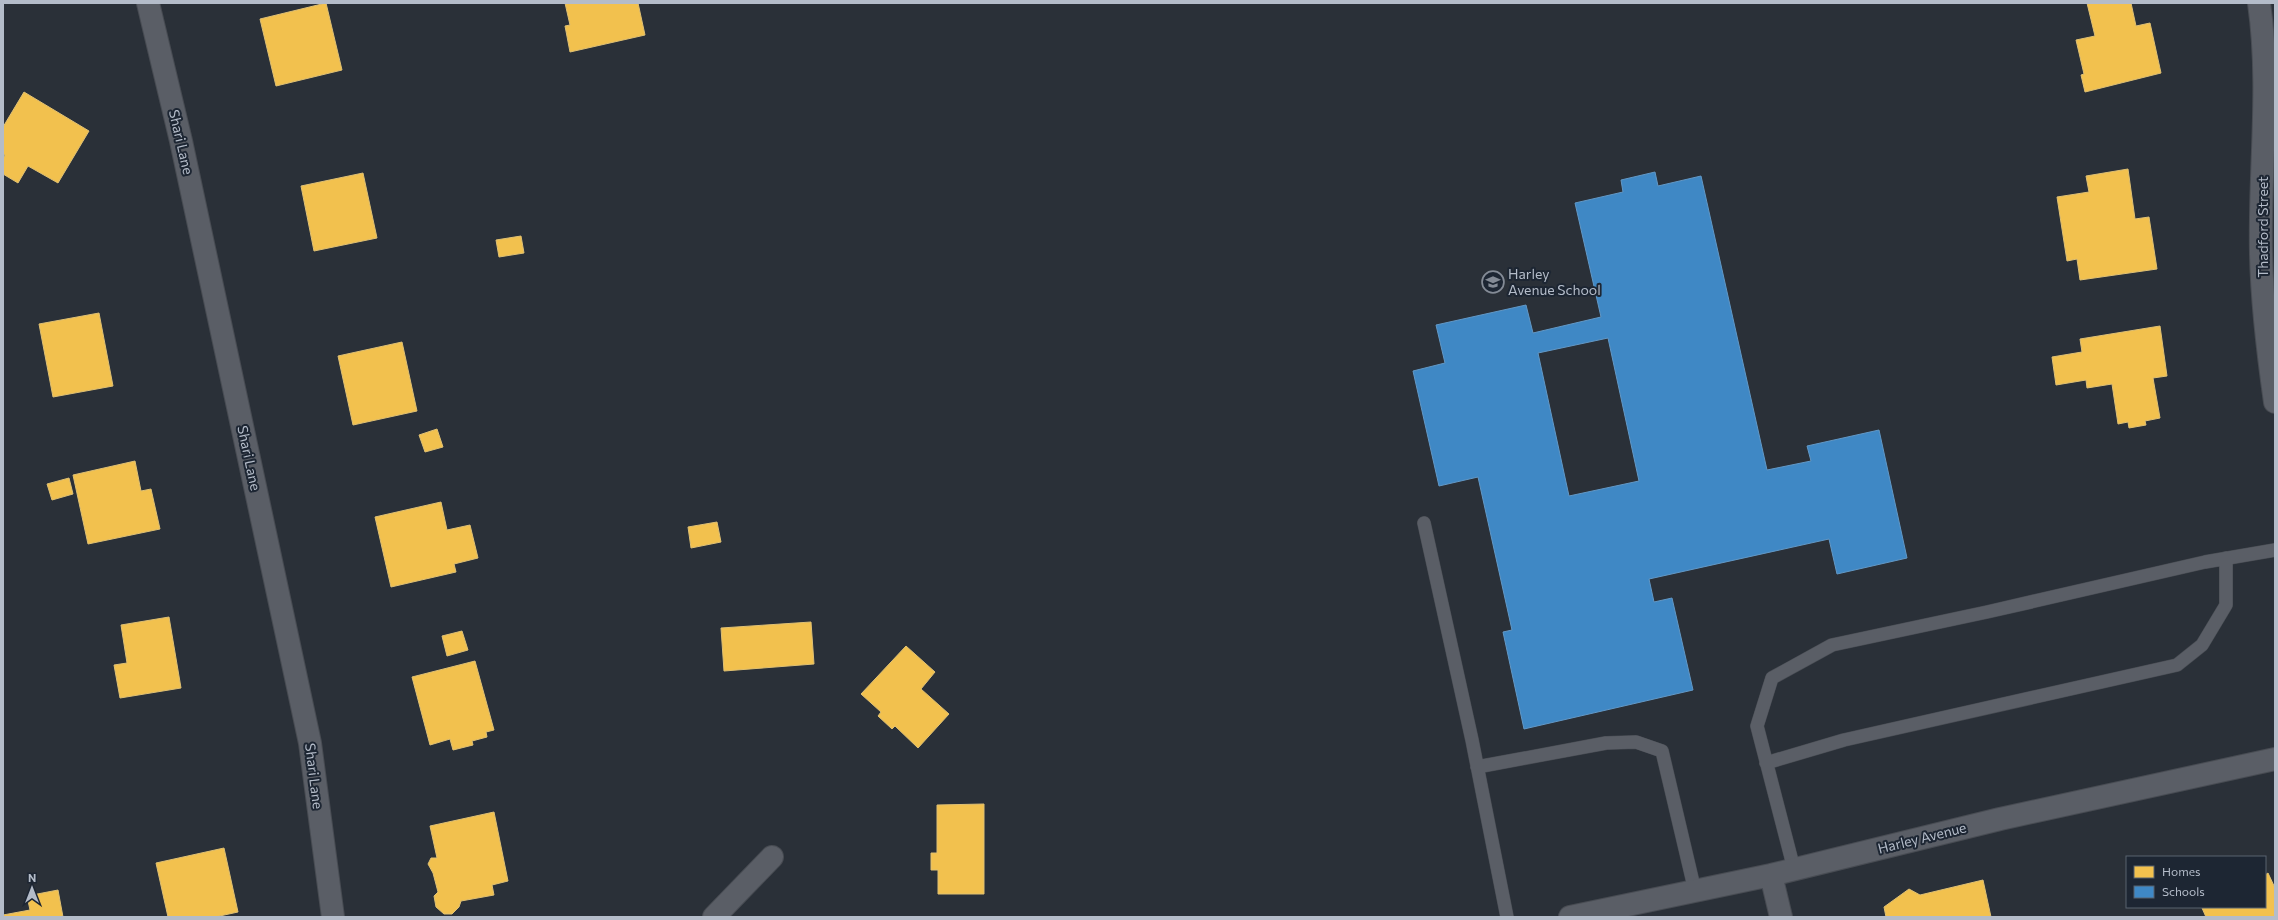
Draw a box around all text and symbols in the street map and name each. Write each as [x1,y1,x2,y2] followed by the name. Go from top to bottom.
[166,108,197,176] street label: Shari Lane
[2254,176,2271,278] street label: Thadford Street
[1508,265,1601,298] place label: Harley Avenue School
[1480,269,1506,295] school or university icon: Harley Avenue School
[234,424,265,492] street label: Shari Lane
[302,742,327,810] street label: Shari Lane
[1876,818,1968,857] street label: Harley Avenue
[2126,856,2266,908] legend
[2162,864,2200,878] text: Homes
[12,868,52,908] north arrow
[28,871,36,884] text: N
[2162,884,2205,898] text: Schools

